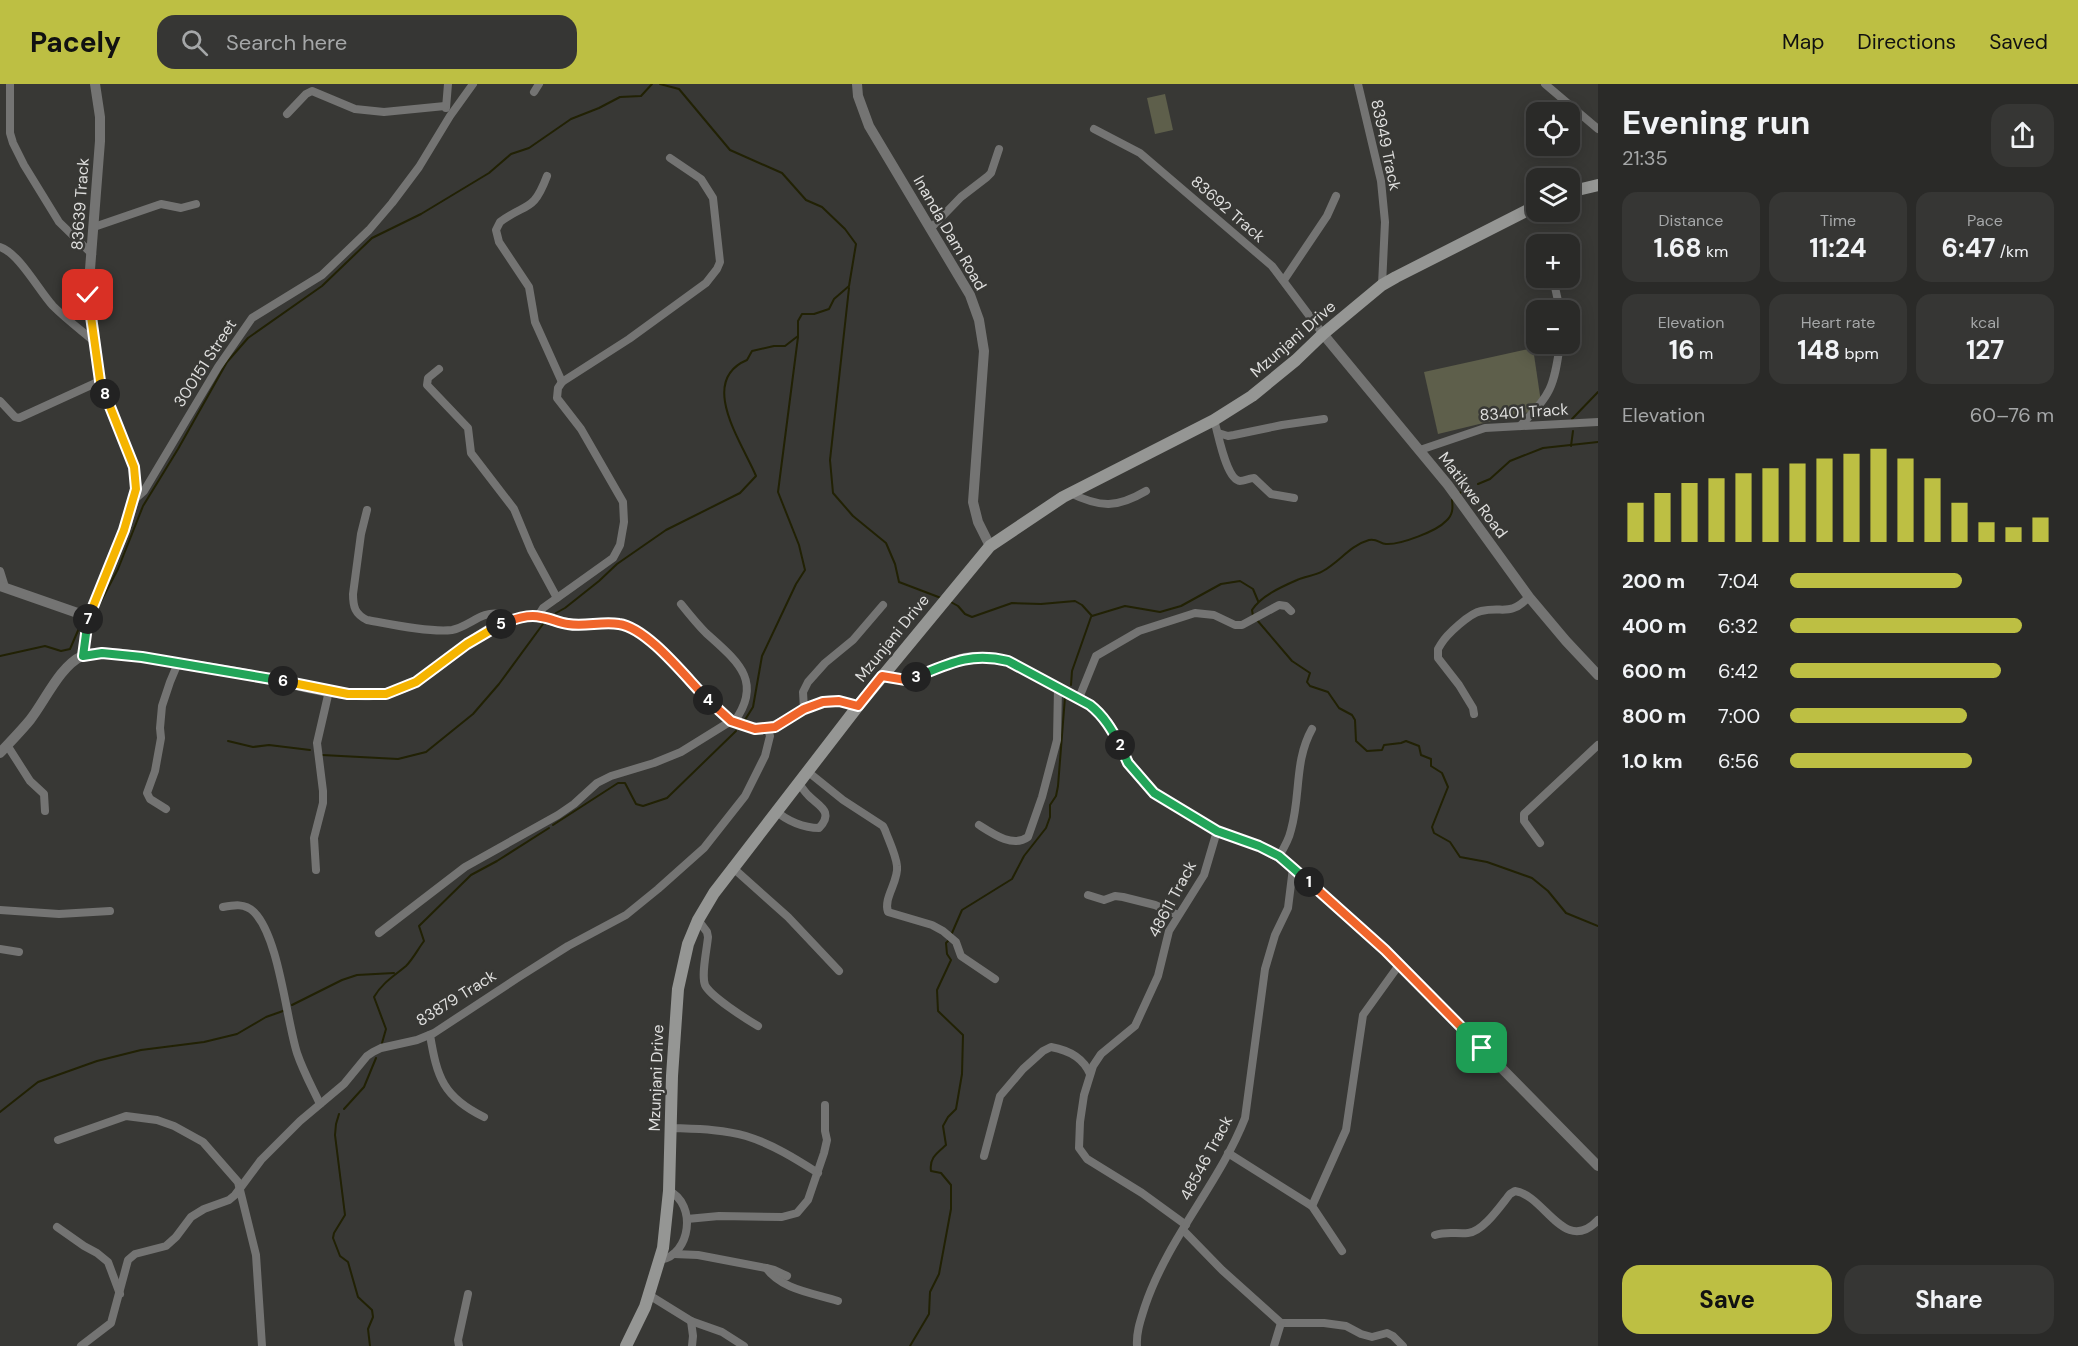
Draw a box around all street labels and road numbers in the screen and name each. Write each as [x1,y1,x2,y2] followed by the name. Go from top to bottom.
[1366,97,1406,193] street label: 83949 Track
[66,157,94,251] street label: 83639 Track
[1186,171,1270,247] street label: 83692 Track
[909,172,991,294] street label: Inanda Dam Road
[1246,296,1340,382] street label: Mzunjani Drive
[169,315,241,411] street label: 300151 Street
[1479,398,1569,426] street label: 83401 Track
[1434,448,1512,542] street label: Matikwe Road
[850,590,934,686] street label: Mzunjani Drive
[1143,857,1201,941] street label: 48611 Track
[412,965,500,1031] street label: 83879 Track
[644,1024,668,1132] street label: Mzunjani Drive
[1175,1112,1237,1204] street label: 48546 Track

